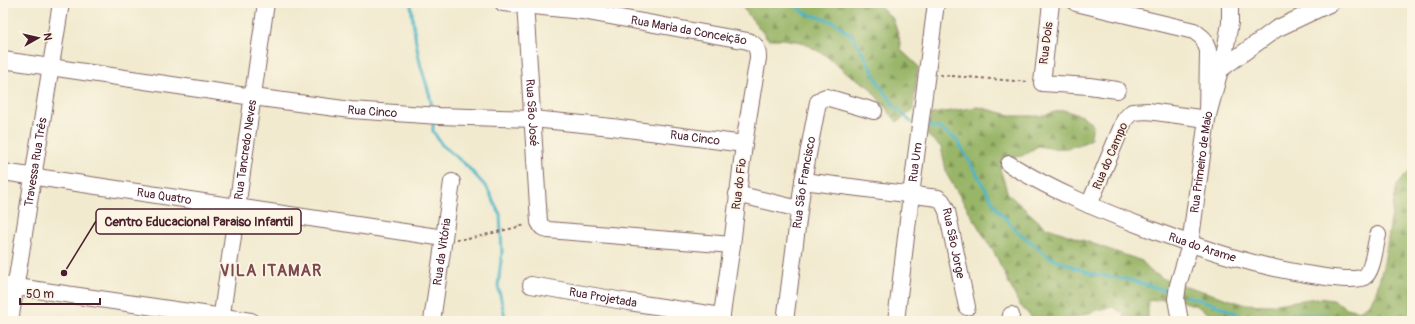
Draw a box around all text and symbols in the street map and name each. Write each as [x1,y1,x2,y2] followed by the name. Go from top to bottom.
[630,13,749,49] street label: Rua Maria da Conceição
[18,18,58,58] north arrow
[1036,20,1057,65] street label: Rua Dois
[40,32,54,42] text: N
[522,79,541,147] street label: Rua São José
[231,98,260,201] street label: Rua Tancredo Neves
[346,103,398,121] street label: Rua Cinco
[1187,109,1217,214] street label: Rua Primeiro de Maio
[21,116,51,208] street label: Travessa Rua Três
[1090,120,1132,192] street label: Rua do Campo
[669,128,721,149] street label: Rua Cinco
[790,134,819,229] street label: Rua São Francisco
[906,141,926,183] street label: Rua Um
[729,157,750,211] street label: Rua do Fio
[136,185,193,208] street label: Rua Quatro
[939,206,968,280] street label: Rua São Jorge
[96,209,301,234] callout: Centro Educacional Paraiso Infantil
[105,214,293,230] text: Centro Educacional Paraiso Infantil
[430,217,455,287] street label: Rua da Vitória
[1166,230,1238,266] street label: Rua do Arame
[220,261,322,281] district label: VILA ITAMAR
[20,280,100,306] scale bar
[568,285,638,311] street label: Rua Projetada
[26,287,54,302] text: 50 m

